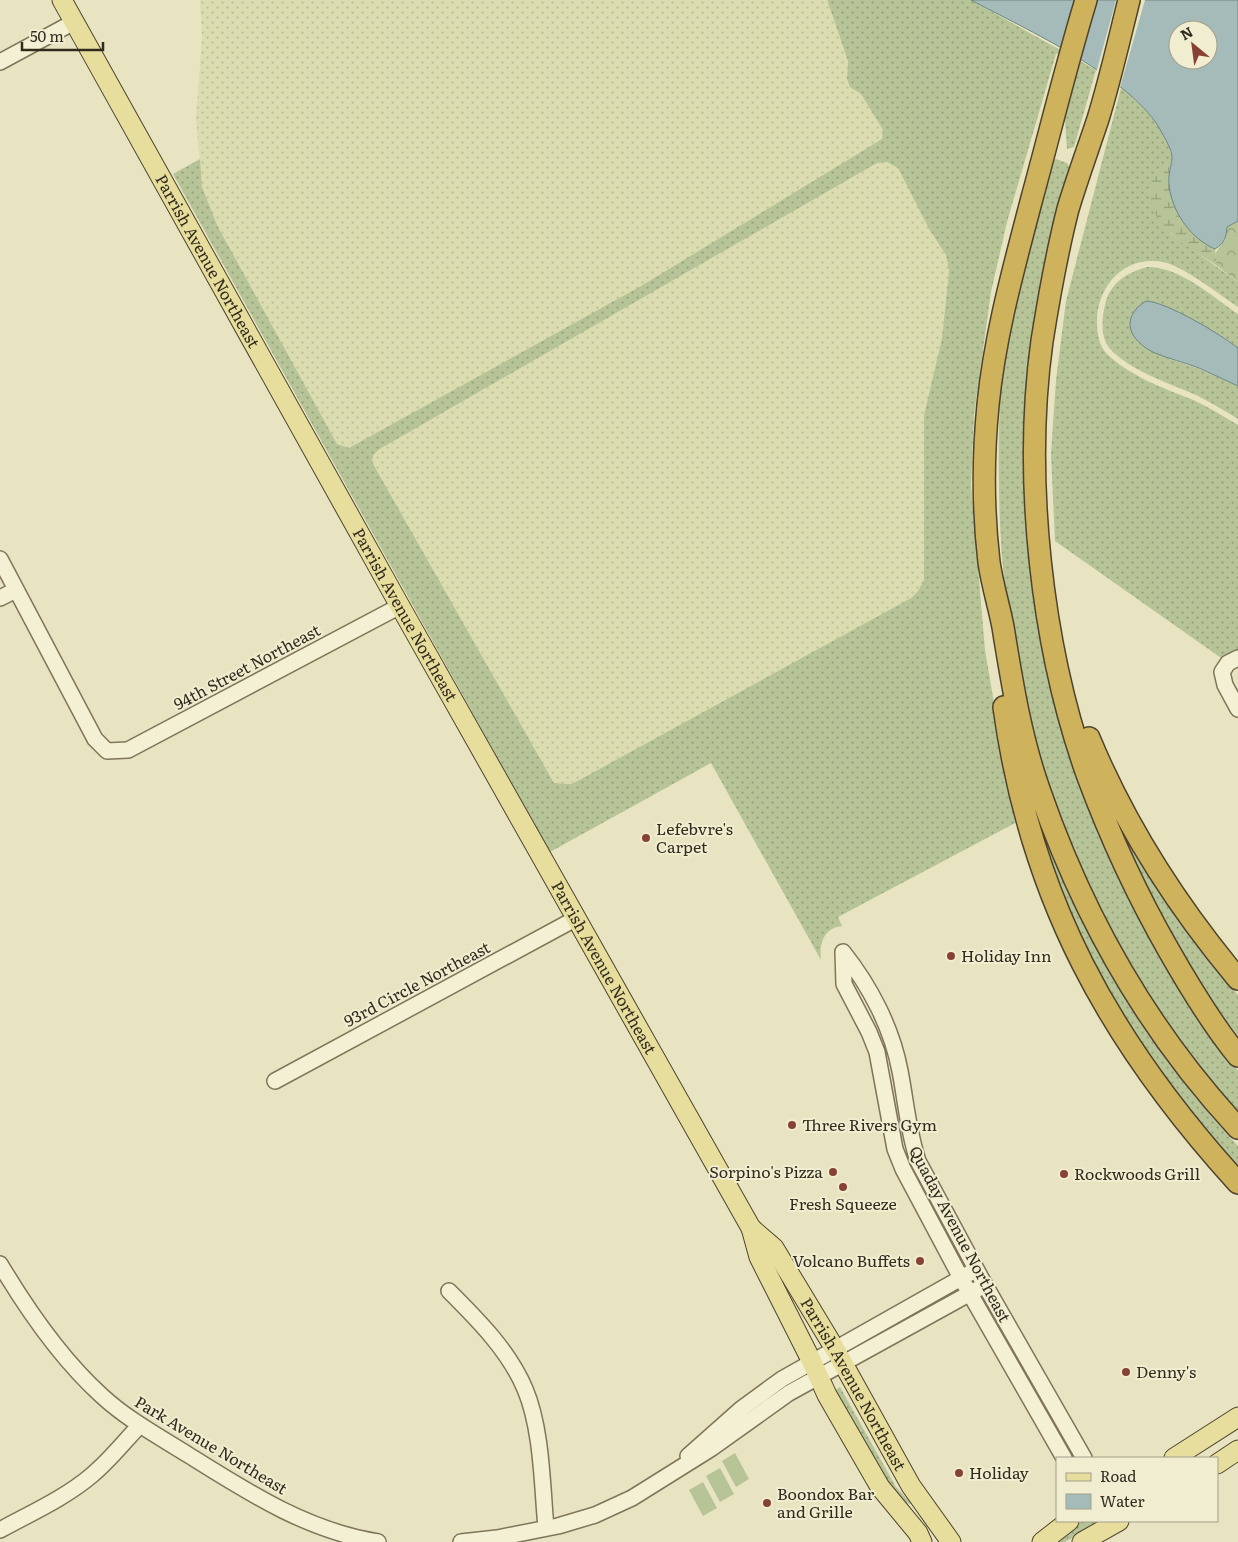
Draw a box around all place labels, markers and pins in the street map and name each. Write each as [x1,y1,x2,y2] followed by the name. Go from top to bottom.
[656,816,733,858] place label: Lefebvre's Carpet
[640,832,652,844] marker: Lefebvre's Carpet
[961,943,1052,967] place label: Holiday Inn
[945,950,957,962] marker: Holiday Inn
[802,1112,937,1136] place label: Three Rivers Gym
[786,1119,798,1131] marker: Three Rivers Gym
[709,1159,823,1183] place label: Sorpino's Pizza
[1074,1161,1200,1185] place label: Rockwoods Grill
[827,1166,839,1178] marker: Sorpino's Pizza
[1058,1168,1070,1180] marker: Rockwoods Grill
[837,1181,849,1193] marker: Fresh Squeeze
[789,1191,897,1215] place label: Fresh Squeeze
[792,1248,910,1272] place label: Volcano Buffets
[914,1255,926,1267] marker: Volcano Buffets
[1136,1359,1196,1383] place label: Denny's
[1120,1366,1132,1378] marker: Denny's
[969,1460,1030,1484] place label: Holiday
[953,1467,965,1479] marker: Holiday
[777,1481,875,1523] place label: Boondox Bar and Grille
[761,1497,773,1509] marker: Boondox Bar and Grille

